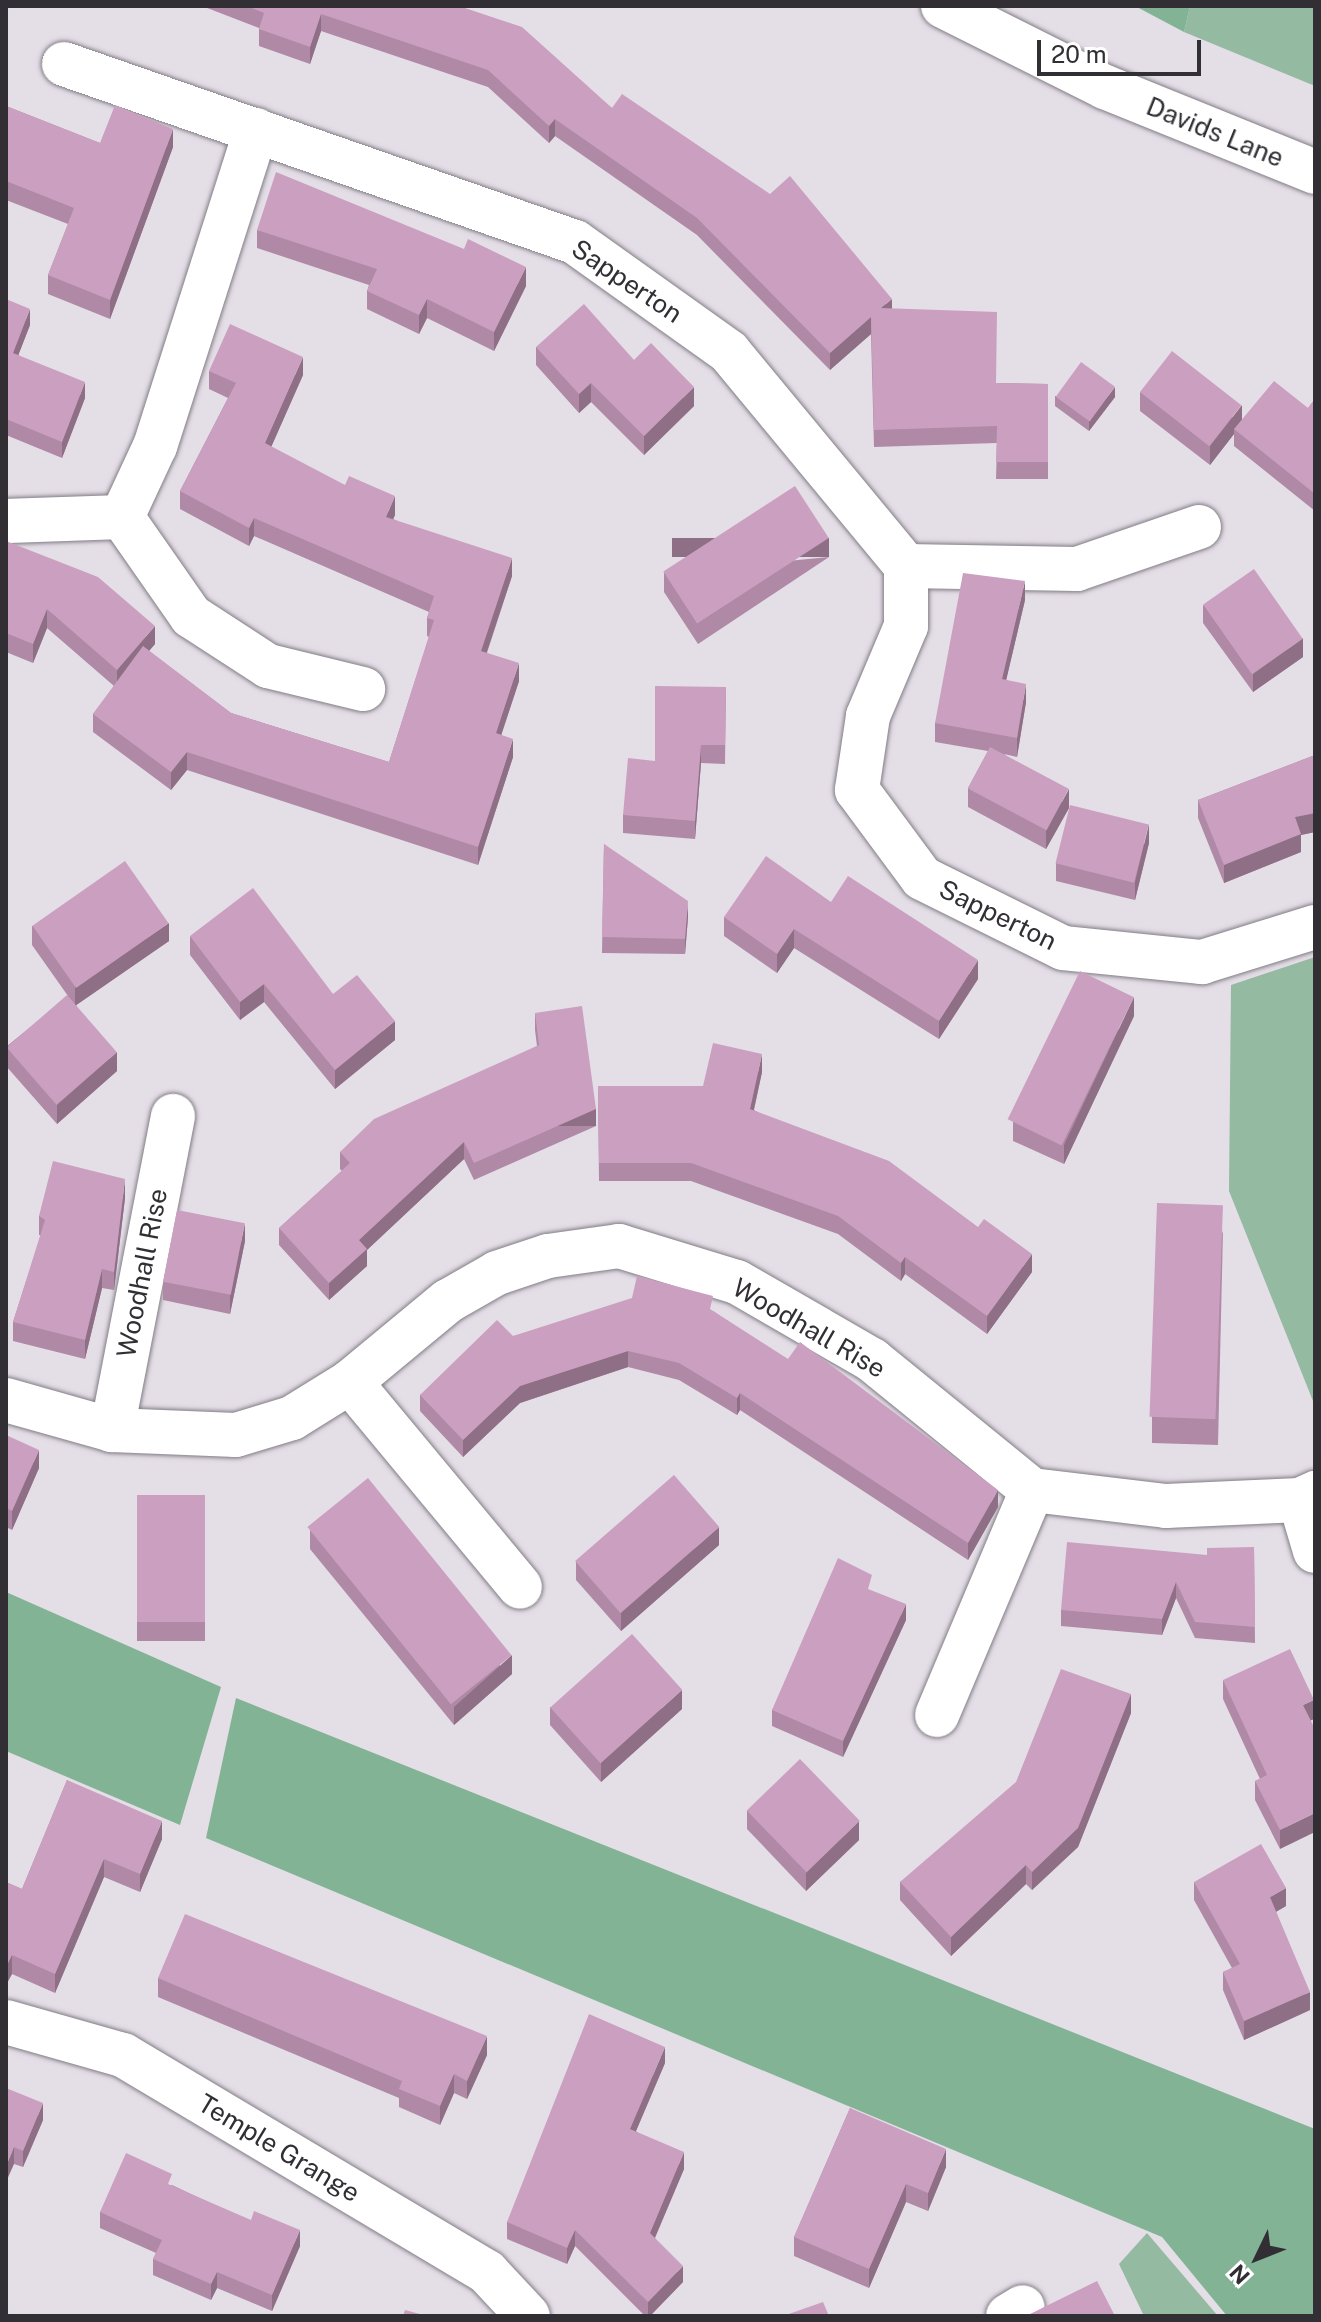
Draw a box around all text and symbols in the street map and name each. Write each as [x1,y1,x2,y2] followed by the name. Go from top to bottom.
[1041,24,1205,74] scale bar
[1051,40,1107,68] text: 20 m
[1142,90,1288,174] street label: Davids Lane
[566,233,688,329] street label: Sapperton
[934,873,1062,957] street label: Sapperton
[110,1186,174,1360] street label: Woodhall Rise
[727,1272,891,1384] street label: Woodhall Rise
[192,2087,366,2209] street label: Temple Grange
[1217,2218,1297,2298] north arrow
[1224,2259,1255,2290] text: N

